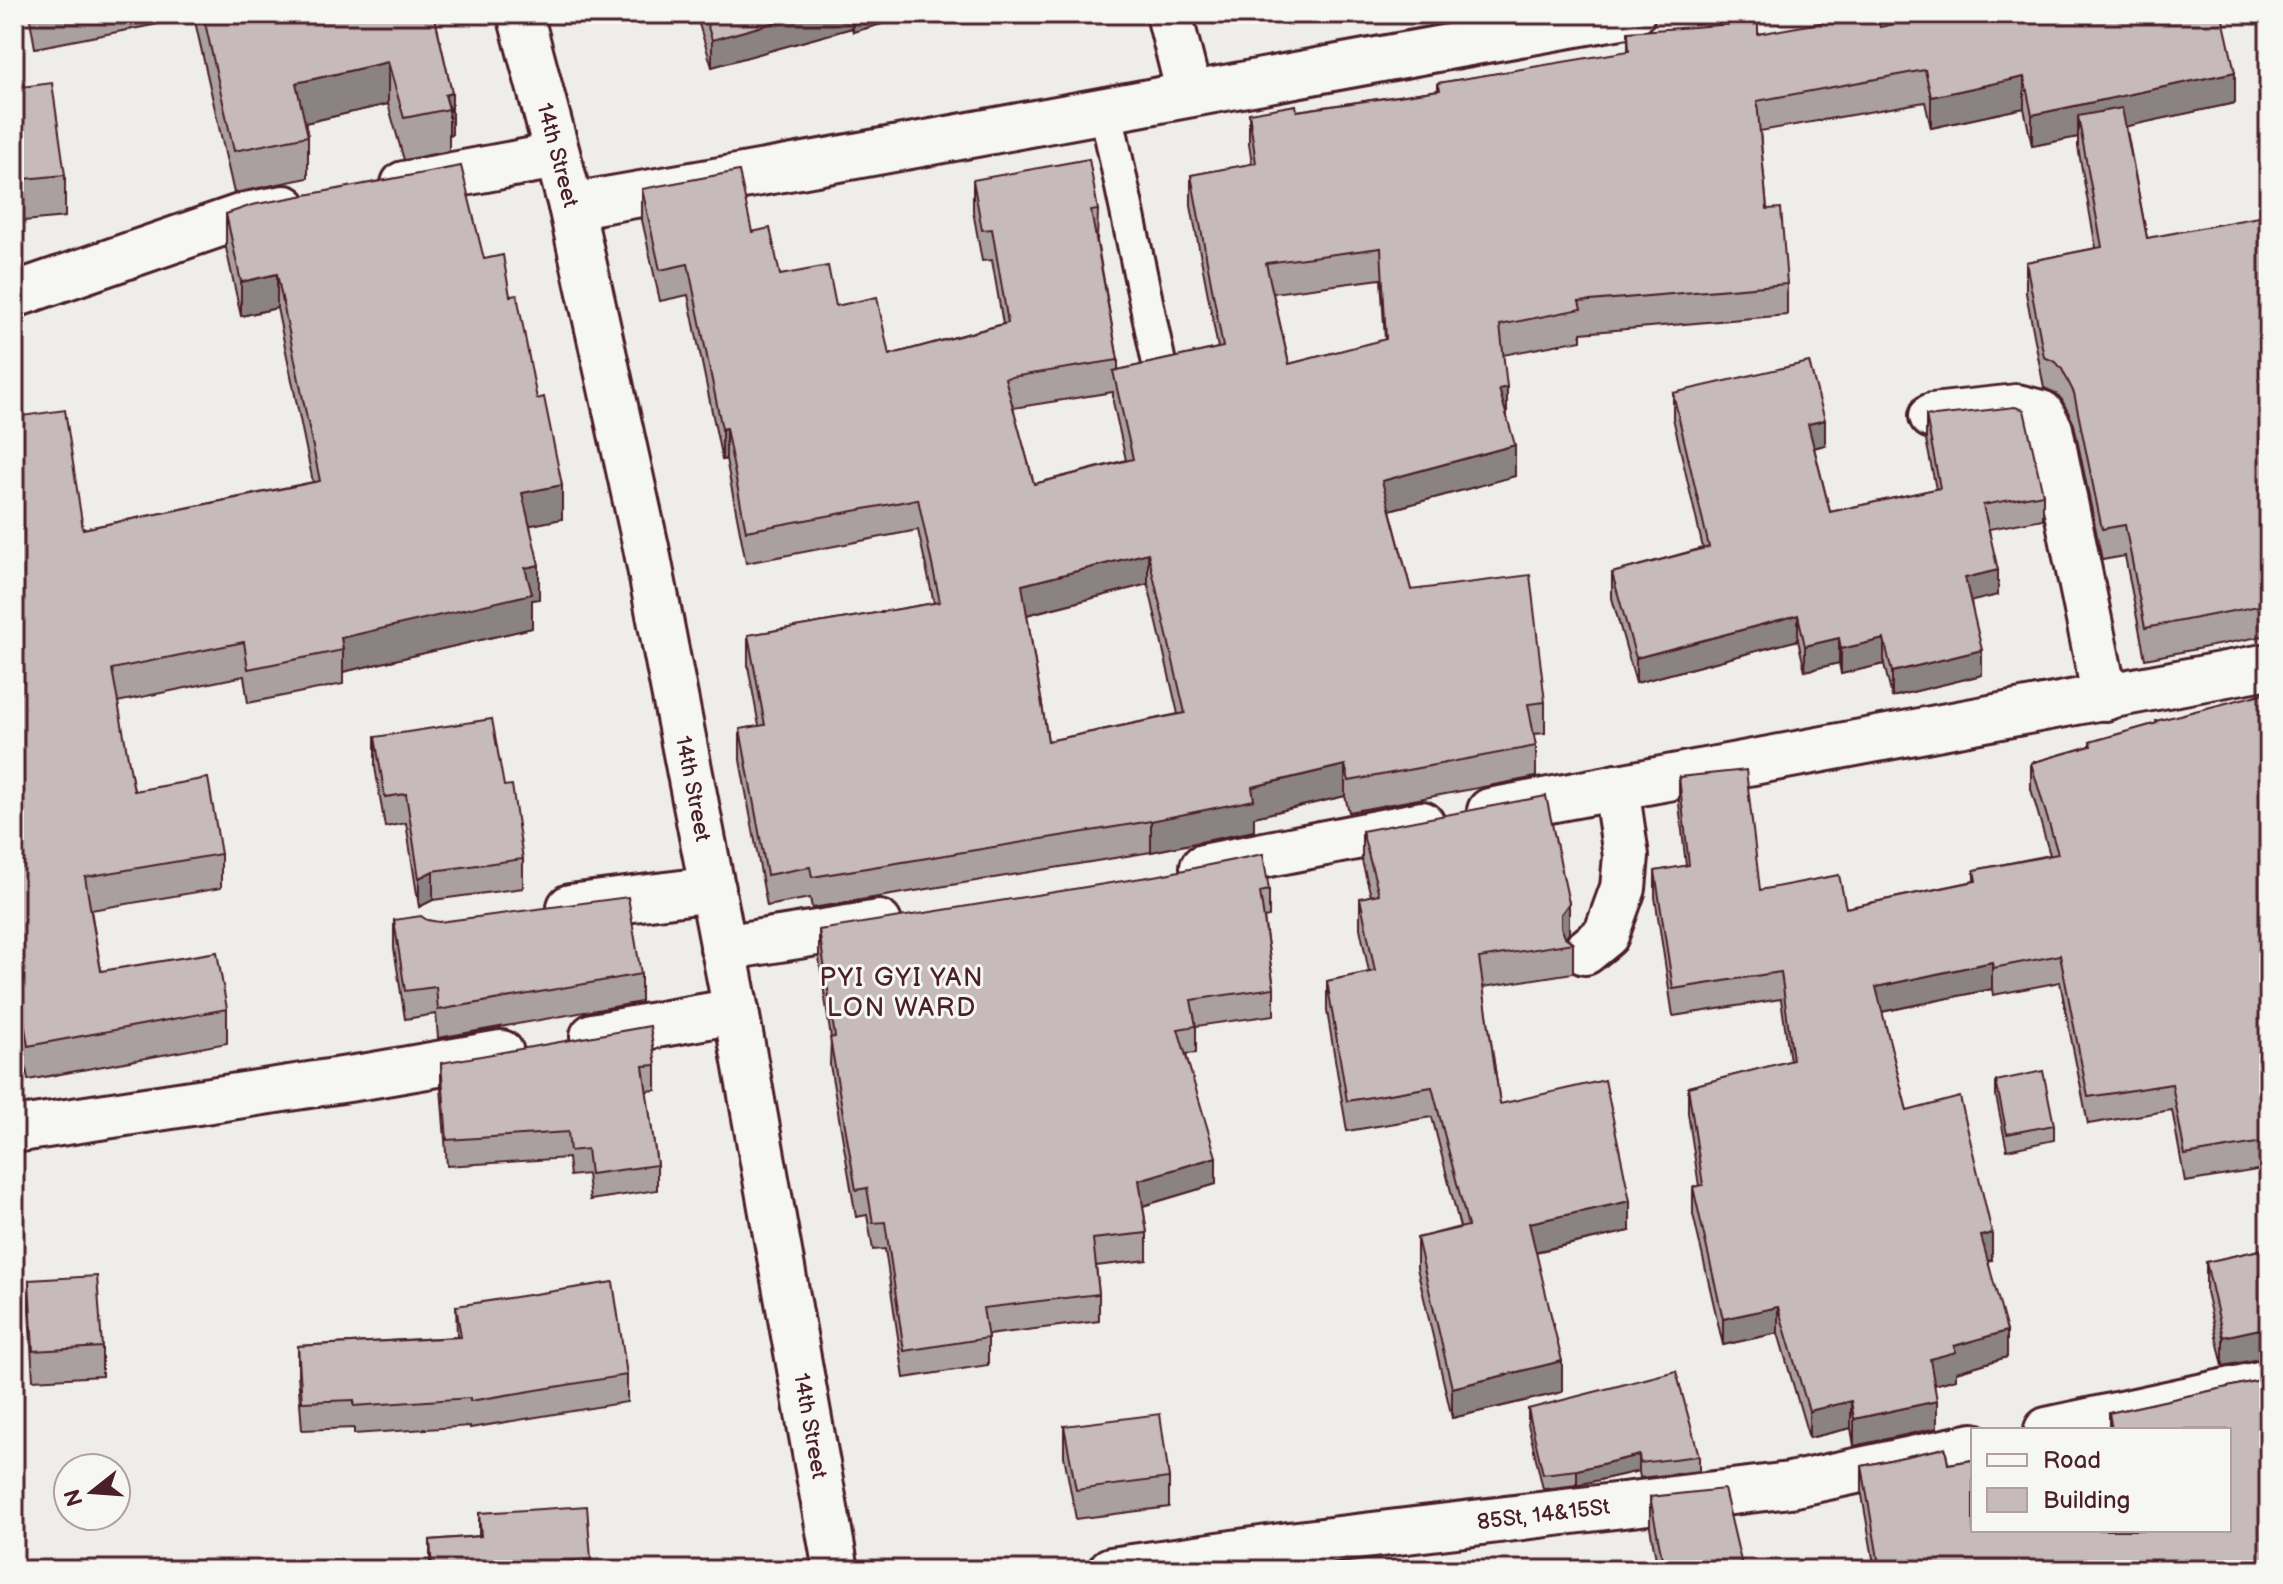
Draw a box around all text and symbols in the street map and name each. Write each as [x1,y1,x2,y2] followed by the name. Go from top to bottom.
[531,100,584,210] street label: 14th Street
[669,734,716,844] street label: 14th Street
[819,963,985,1024] district label: PYI GYI YAN LON WARD
[788,1371,833,1481] street label: 14th Street
[1971,1428,2231,1532] legend
[2043,1446,2101,1475] text: Road
[52,1452,132,1532] north arrow
[59,1486,90,1509] text: N
[2043,1486,2130,1515] text: Building
[1476,1493,1611,1536] street label: 85St, 14&15St

